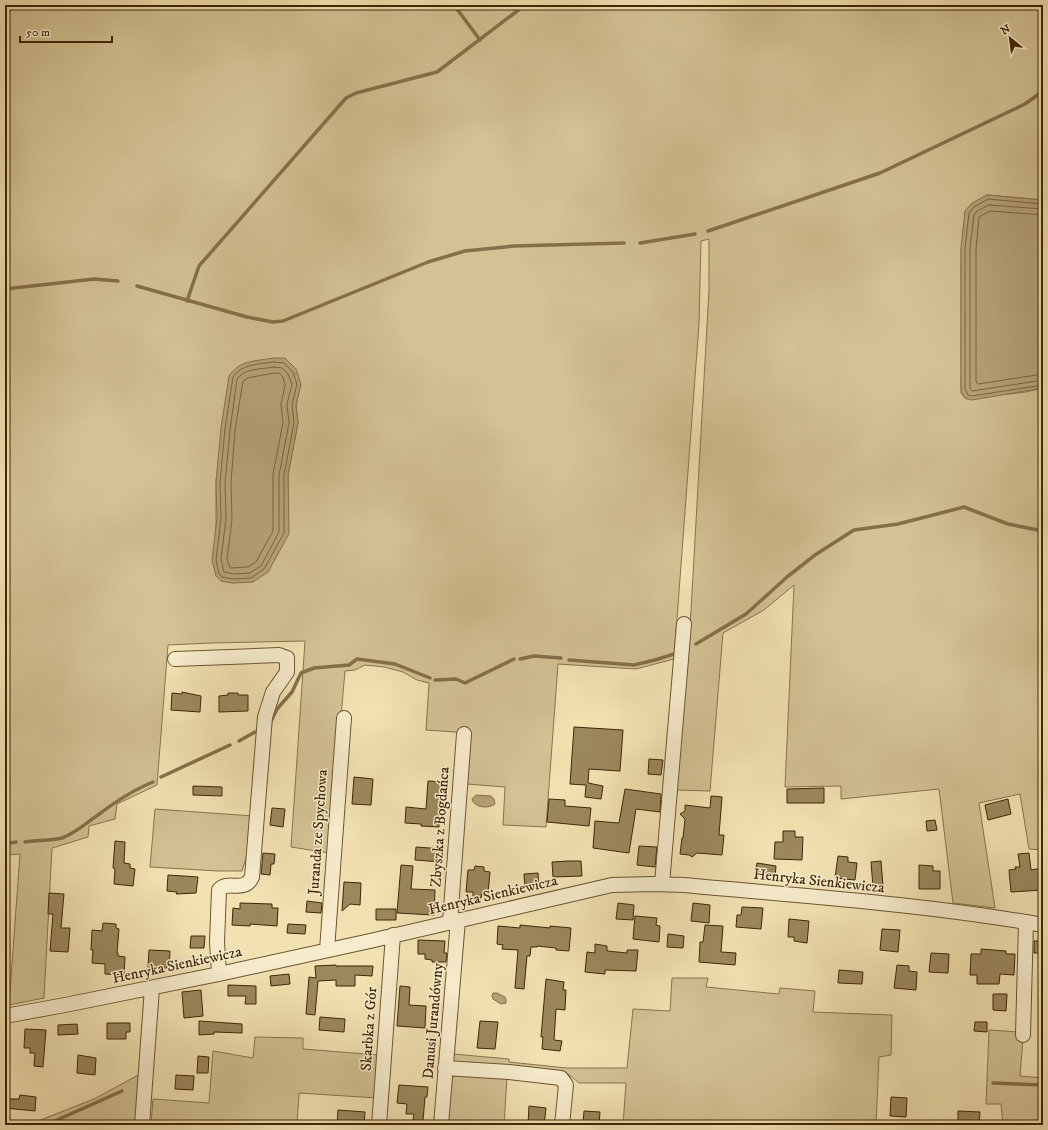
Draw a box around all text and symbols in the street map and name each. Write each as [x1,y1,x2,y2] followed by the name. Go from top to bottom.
[20,18,112,44] scale bar
[990,18,1030,58] north arrow
[998,22,1013,38] text: N
[26,25,50,40] text: 50 m
[426,766,454,888] street label: Zbyszka z Bogdańca
[304,768,332,897] street label: Juranda ze Spychowa
[752,865,886,897] street label: Henryka Sienkiewicza
[427,871,560,919] street label: Henryka Sienkiewicza
[110,942,244,988] street label: Henryka Sienkiewicza
[418,961,448,1080] street label: Danusi Jurandówny
[357,986,381,1072] street label: Skarbka z Gór

